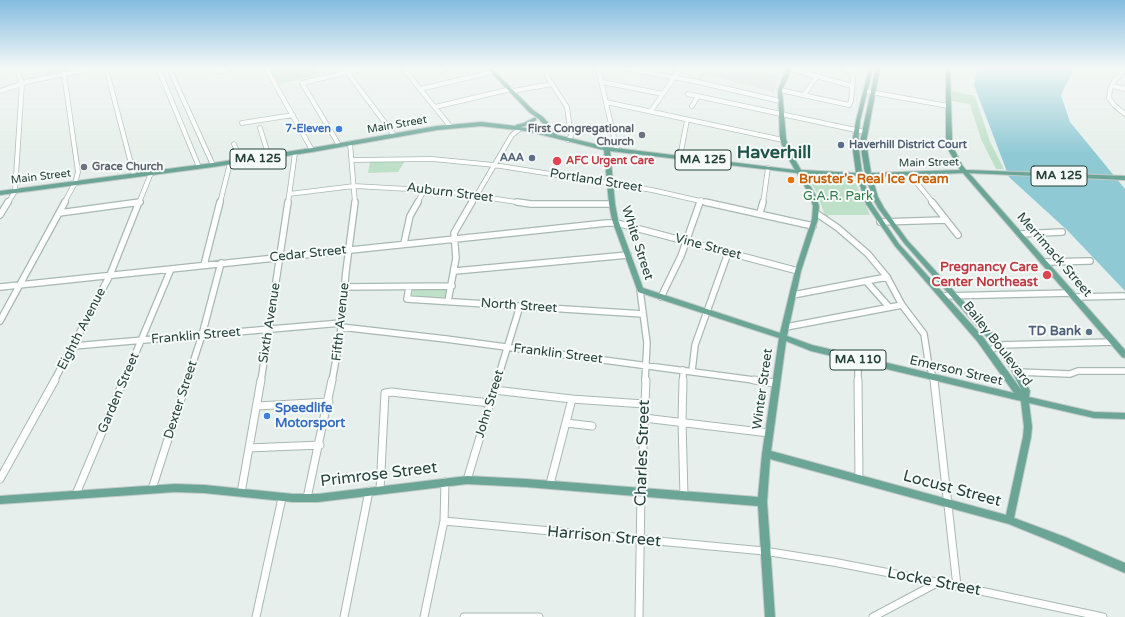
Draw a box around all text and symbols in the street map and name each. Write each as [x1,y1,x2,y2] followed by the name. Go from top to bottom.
[366,113,428,137] street label: Main Street
[285,122,331,136] place label: 7-Eleven
[528,122,634,148] place label: First Congregational Church
[334,124,344,134] marker: 7-Eleven
[637,130,647,140] marker: First Congregational Church
[849,138,967,152] place label: Haverhill District Court
[836,140,846,150] marker: Haverhill District Court
[737,142,811,164] district label: Haverhill
[230,149,286,169] road number: MA 125
[675,150,731,170] road number: MA 125
[500,151,524,165] place label: AAA
[527,153,537,163] marker: AAA
[566,154,654,168] place label: AFC Urgent Care
[551,155,563,167] marker: AFC Urgent Care
[899,156,959,170] street label: Main Street
[92,160,163,174] place label: Grace Church
[79,162,89,172] marker: Grace Church
[549,166,643,196] street label: Portland Street
[1031,166,1087,186] road number: MA 125
[10,167,72,187] street label: Main Street
[799,172,949,188] place label: Bruster's Real Ice Cream
[786,175,796,185] marker: Bruster's Real Ice Cream
[406,180,494,206] street label: Auburn Street
[803,189,873,205] park label: G.A.R. Park
[618,204,656,282] street label: White Street
[1013,210,1095,300] street label: Merrimack Street
[673,231,743,263] street label: Vine Street
[269,242,347,266] street label: Cedar Street
[932,260,1038,291] place label: Pregnancy Care Center Northeast
[1041,269,1053,281] marker: Pregnancy Care Center Northeast
[256,282,284,364] street label: Sixth Avenue
[329,282,353,362] street label: Fifth Avenue
[55,285,109,373] street label: Eighth Avenue
[480,296,558,316] street label: North Street
[959,299,1035,389] street label: Bailey Boulevard
[151,324,241,348] street label: Franklin Street
[1029,324,1081,340] place label: TD Bank
[1084,327,1094,337] marker: TD Bank
[513,341,603,367] street label: Franklin Street
[750,347,776,431] street label: Winter Street
[95,350,143,436] street label: Garden Street
[830,350,886,370] road number: MA 110
[908,353,1004,389] street label: Emerson Street
[161,359,201,441] street label: Dexter Street
[472,368,508,440] street label: John Street
[632,399,654,507] street label: Charles Street
[275,401,345,432] place label: Speedlife Motorsport
[262,411,272,421] marker: Speedlife Motorsport
[319,458,439,492] street label: Primrose Street
[901,467,1003,511] street label: Locust Street
[546,522,662,552] street label: Harrison Street
[886,564,982,600] street label: Locke Street

